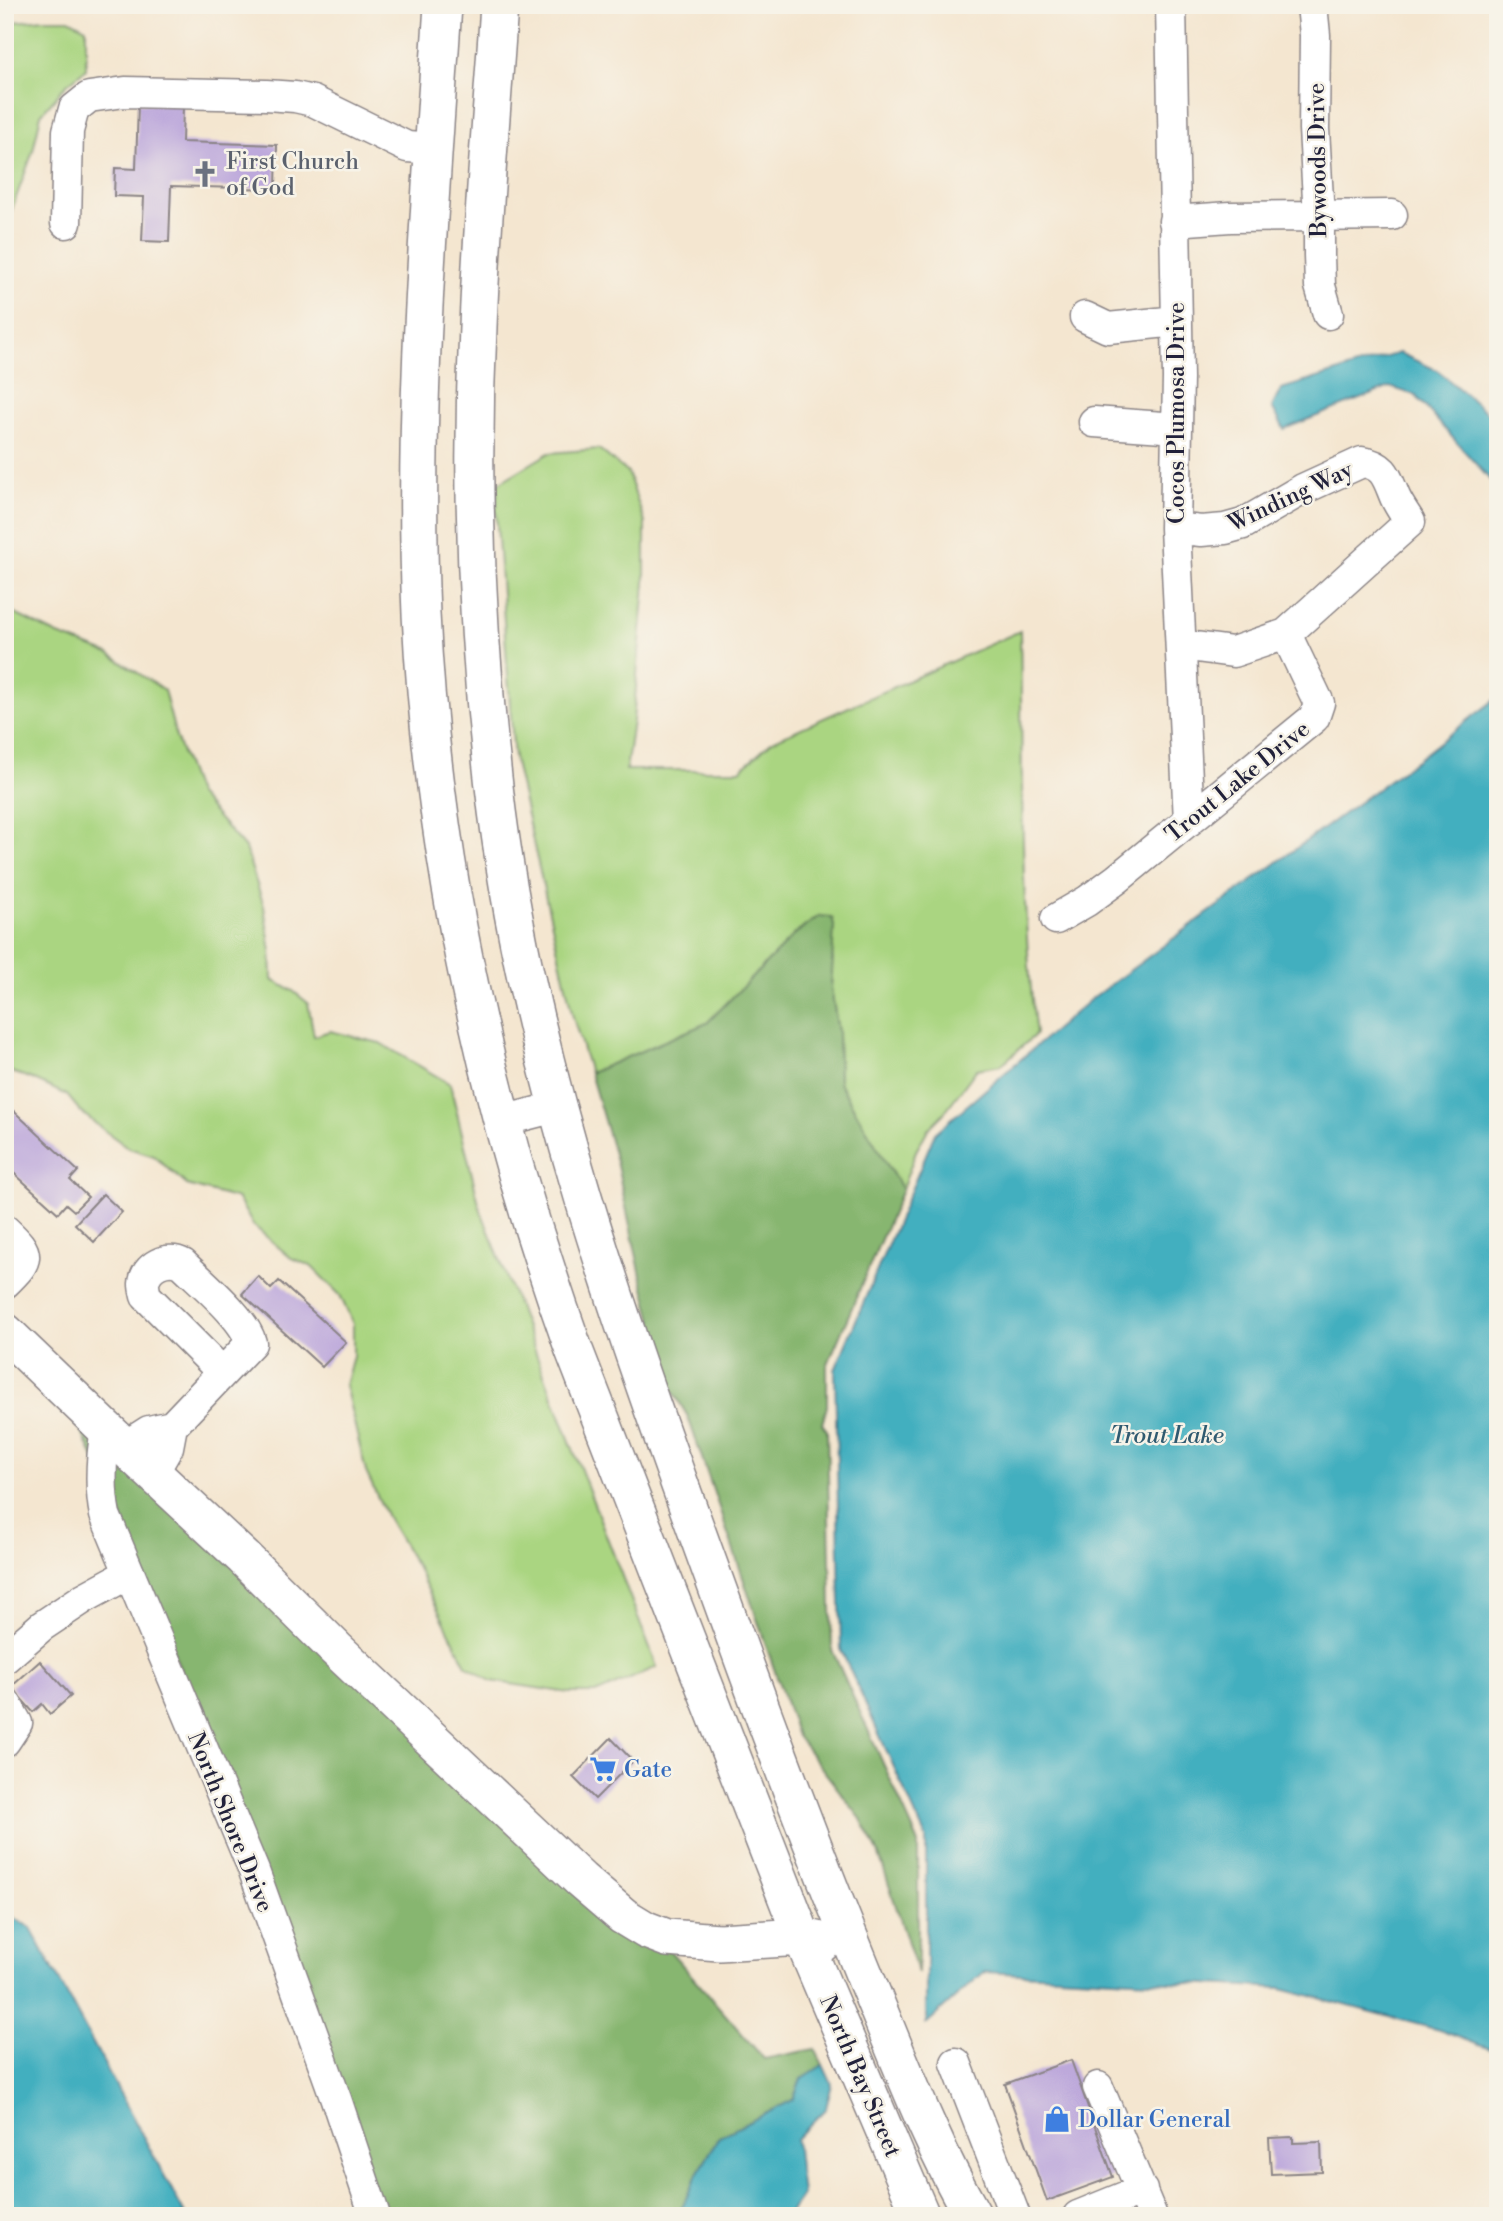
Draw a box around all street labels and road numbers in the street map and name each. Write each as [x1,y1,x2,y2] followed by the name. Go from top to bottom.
[1303,82,1333,239] street label: Bywoods Drive
[1163,302,1191,524] street label: Cocos Plumosa Drive
[1223,455,1358,538] street label: Winding Way
[1160,715,1315,848] street label: Trout Lake Drive
[181,1728,279,1916] street label: North Shore Drive
[813,1991,907,2162] street label: North Bay Street

